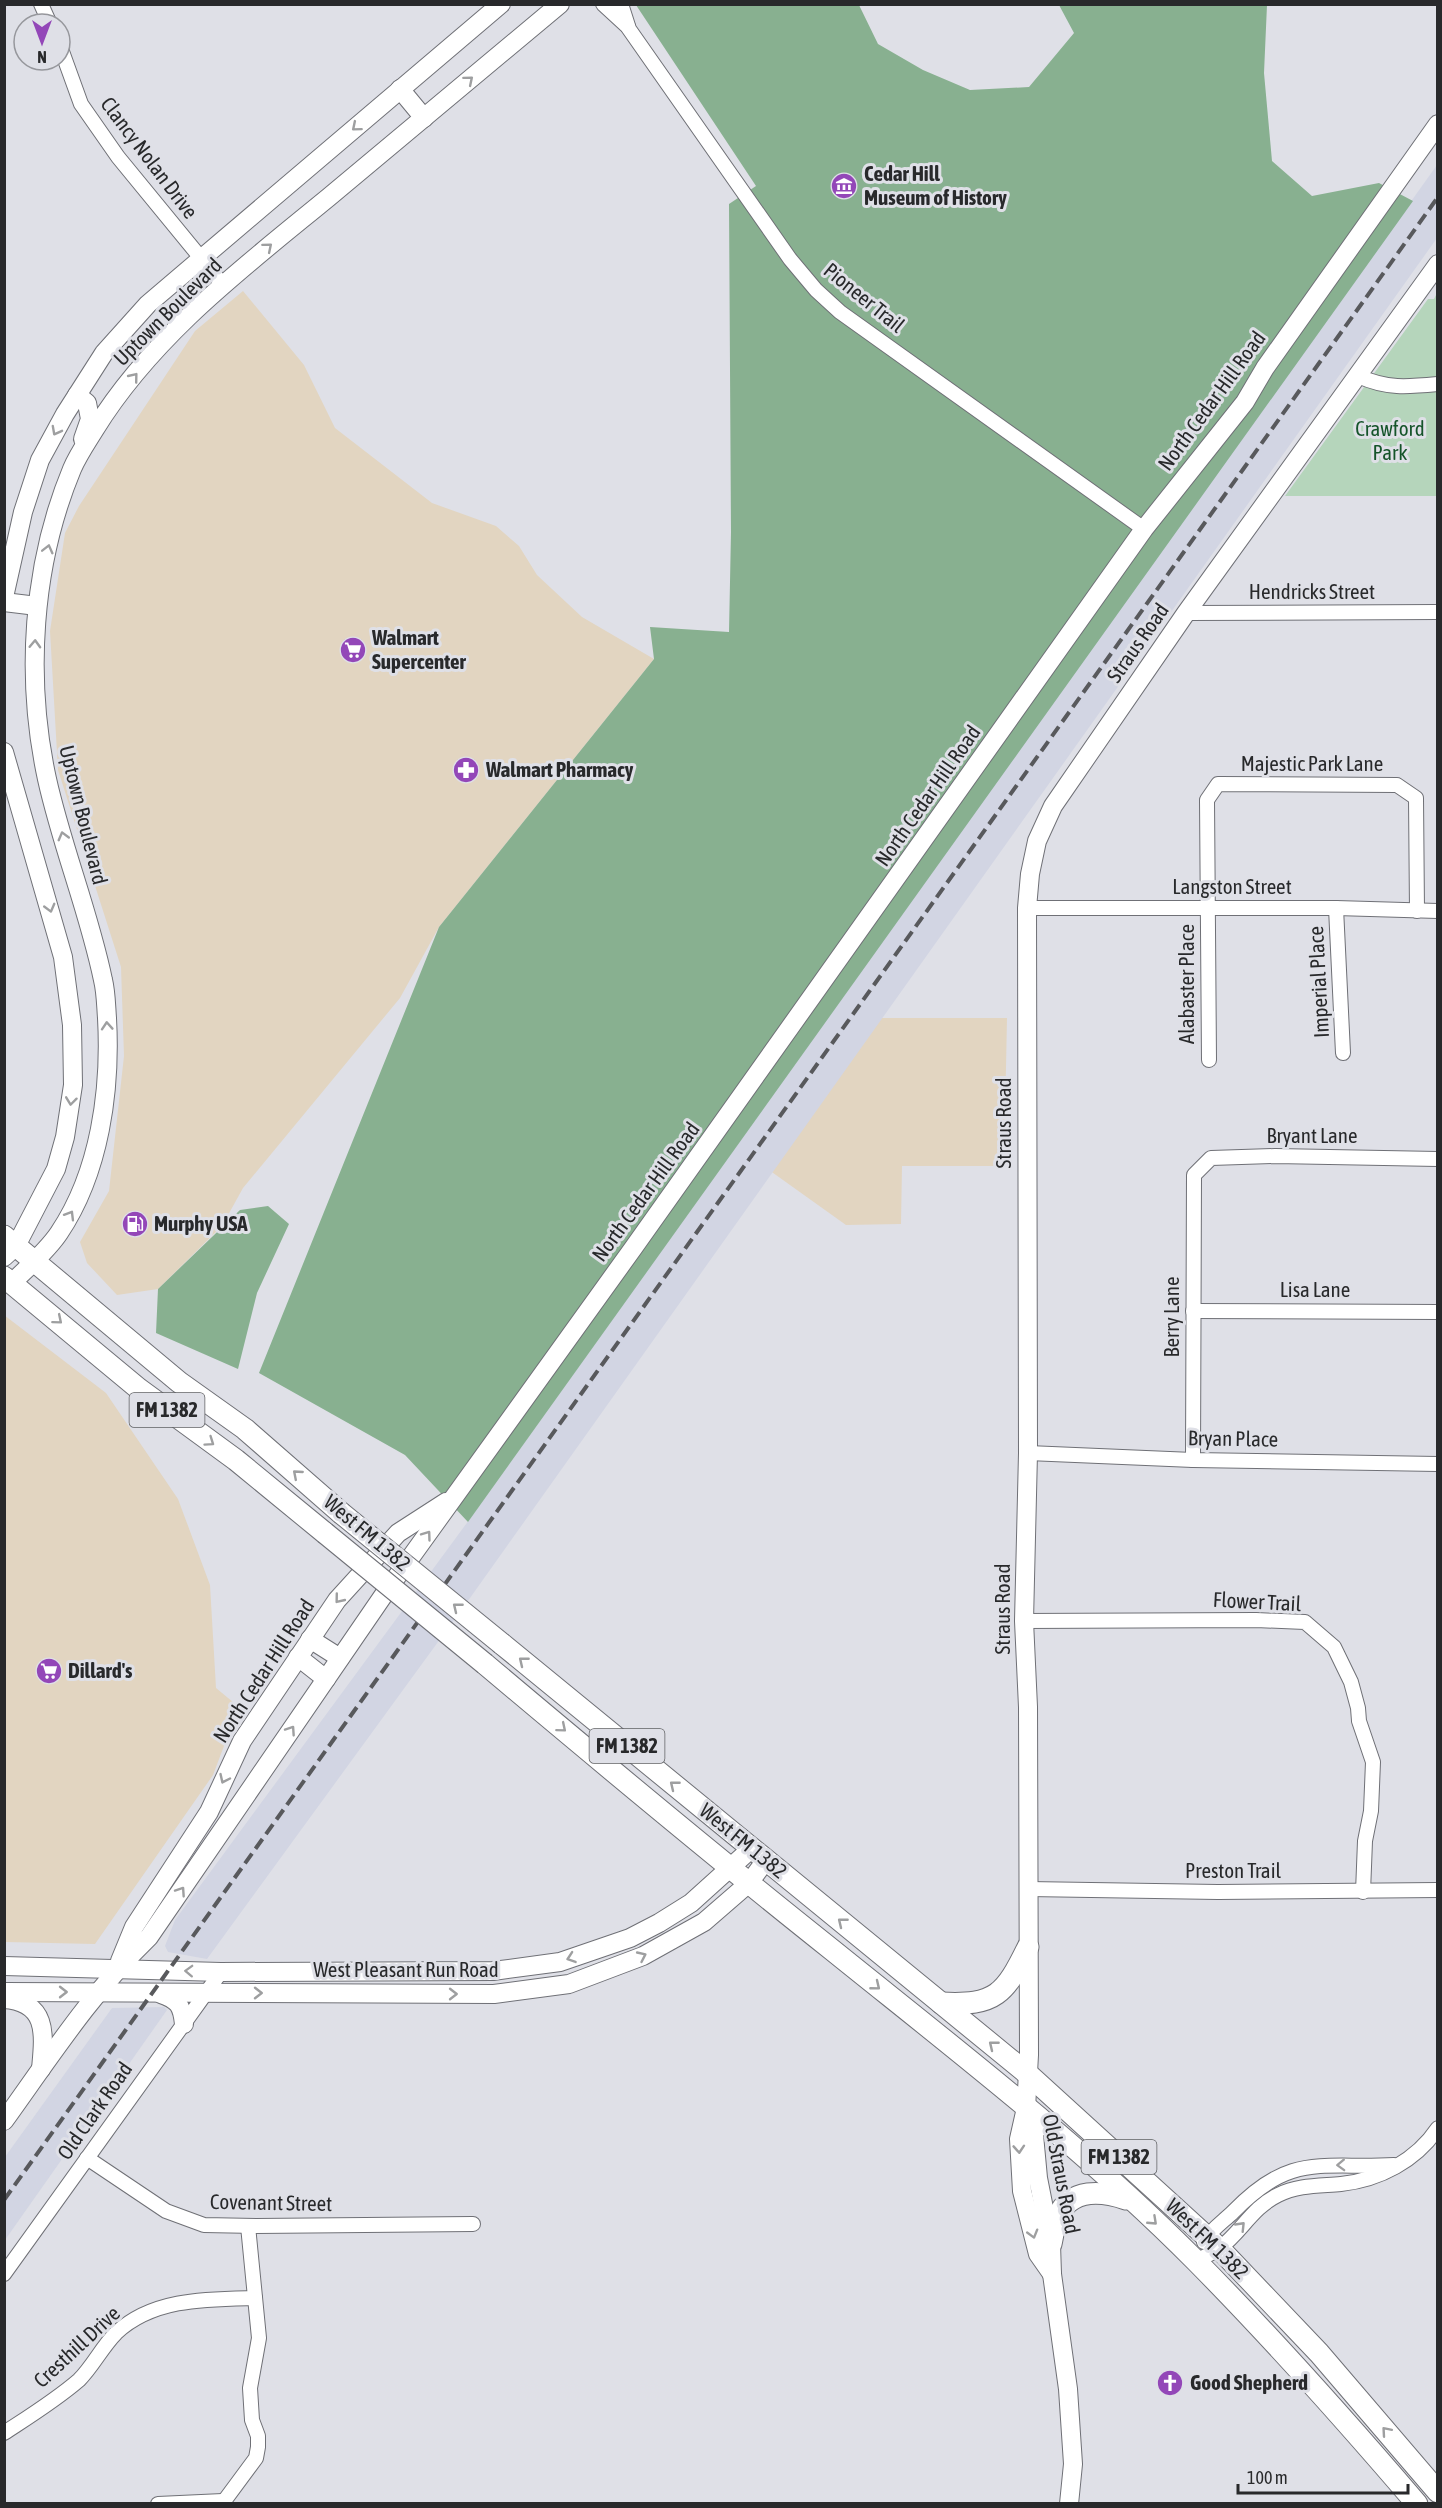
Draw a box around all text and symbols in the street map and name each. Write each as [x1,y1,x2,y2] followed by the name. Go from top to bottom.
[12,12,72,72] north arrow
[37,48,47,66] text: N
[462,77,473,88] one-way arrow
[96,92,203,223] street label: Clancy Nolan Drive
[352,120,363,131] one-way arrow
[864,161,1007,209] place label: Cedar Hill Museum of History
[829,171,859,201] museum icon: Cedar Hill Museum of History
[261,244,272,255] one-way arrow
[108,252,226,370] street label: Uptown Boulevard
[820,257,910,337] street label: Pioneer Trail
[1153,326,1270,475] street label: North Cedar Hill Road
[126,373,137,384] one-way arrow
[1355,416,1425,464] park label: Crawford Park
[52,425,63,435] one-way arrow
[40,544,53,554] one-way arrow
[1249,579,1375,603] street label: Hendricks Street
[1101,598,1173,687] street label: Straus Road
[371,625,467,673] place label: Walmart Supercenter
[338,635,368,665] supermarket icon: Walmart Supercenter
[29,640,42,649] one-way arrow
[870,720,985,870] street label: North Cedar Hill Road
[55,743,113,887] street label: Uptown Boulevard
[1241,751,1383,775] street label: Majestic Park Lane
[451,755,481,785] pharmacy icon: Walmart Pharmacy
[485,757,634,781] place label: Walmart Pharmacy
[58,832,70,842] one-way arrow
[1172,874,1292,898] street label: Langston Street
[43,903,55,913] one-way arrow
[1174,924,1198,1044] street label: Alabaster Place
[1303,925,1333,1039] street label: Imperial Place
[101,1021,114,1030] one-way arrow
[991,1078,1015,1168] street label: Straus Road
[65,1096,78,1106] one-way arrow
[587,1117,704,1266] street label: North Cedar Hill Road
[1266,1123,1358,1147] street label: Bryant Lane
[120,1209,150,1239] fuel station icon: Murphy USA
[63,1211,75,1221] one-way arrow
[154,1211,248,1235] place label: Murphy USA
[1159,1276,1183,1358] street label: Berry Lane
[1280,1277,1350,1301] street label: Lisa Lane
[51,1313,62,1324] one-way arrow
[130,1393,204,1427] road number: FM 1382
[1188,1425,1278,1451] street label: Bryan Place
[203,1435,214,1446] one-way arrow
[293,1470,304,1481] one-way arrow
[320,1489,416,1575] street label: West FM 1382
[419,1531,430,1542] one-way arrow
[990,1564,1014,1654] street label: Straus Road
[1212,1587,1302,1615] street label: Flower Trail
[335,1592,346,1603] one-way arrow
[208,1594,318,1747] street label: North Cedar Hill Road
[453,1603,464,1614] one-way arrow
[34,1656,64,1686] supermarket icon: Dillard's
[68,1658,133,1682] place label: Dillard's
[519,1658,530,1669] one-way arrow
[555,1721,566,1732] one-way arrow
[284,1725,295,1736] one-way arrow
[590,1729,664,1763] road number: FM 1382
[220,1772,232,1783] one-way arrow
[670,1781,681,1792] one-way arrow
[695,1798,792,1883] street label: West FM 1382
[1185,1858,1281,1882] street label: Preston Trail
[174,1886,185,1897] one-way arrow
[838,1918,849,1929] one-way arrow
[566,1951,577,1964] one-way arrow
[636,1951,647,1963] one-way arrow
[313,1957,499,1981] street label: West Pleasant Run Road
[184,1964,193,1977] one-way arrow
[870,1979,881,1990] one-way arrow
[58,1986,67,1998] one-way arrow
[253,1987,262,1999] one-way arrow
[448,1988,457,2000] one-way arrow
[988,2041,999,2052] one-way arrow
[52,2057,137,2164] street label: Old Clark Road
[1039,2112,1085,2236] street label: Old Straus Road
[1082,2140,1156,2174] road number: FM 1382
[1013,2145,1026,2154] one-way arrow
[1336,2158,1345,2171] one-way arrow
[210,2189,332,2215] street label: Covenant Street
[1161,2193,1254,2284] street label: West FM 1382
[1146,2214,1157,2225] one-way arrow
[1234,2222,1245,2233] one-way arrow
[1026,2228,1038,2239] one-way arrow
[28,2301,124,2392] street label: Cresthill Drive
[1155,2368,1185,2398] church icon: Good Shepherd
[1190,2370,1308,2394] place label: Good Shepherd
[1382,2427,1393,2438] one-way arrow
[1238,2457,1408,2495] scale bar
[1247,2467,1288,2488] text: 100 m

